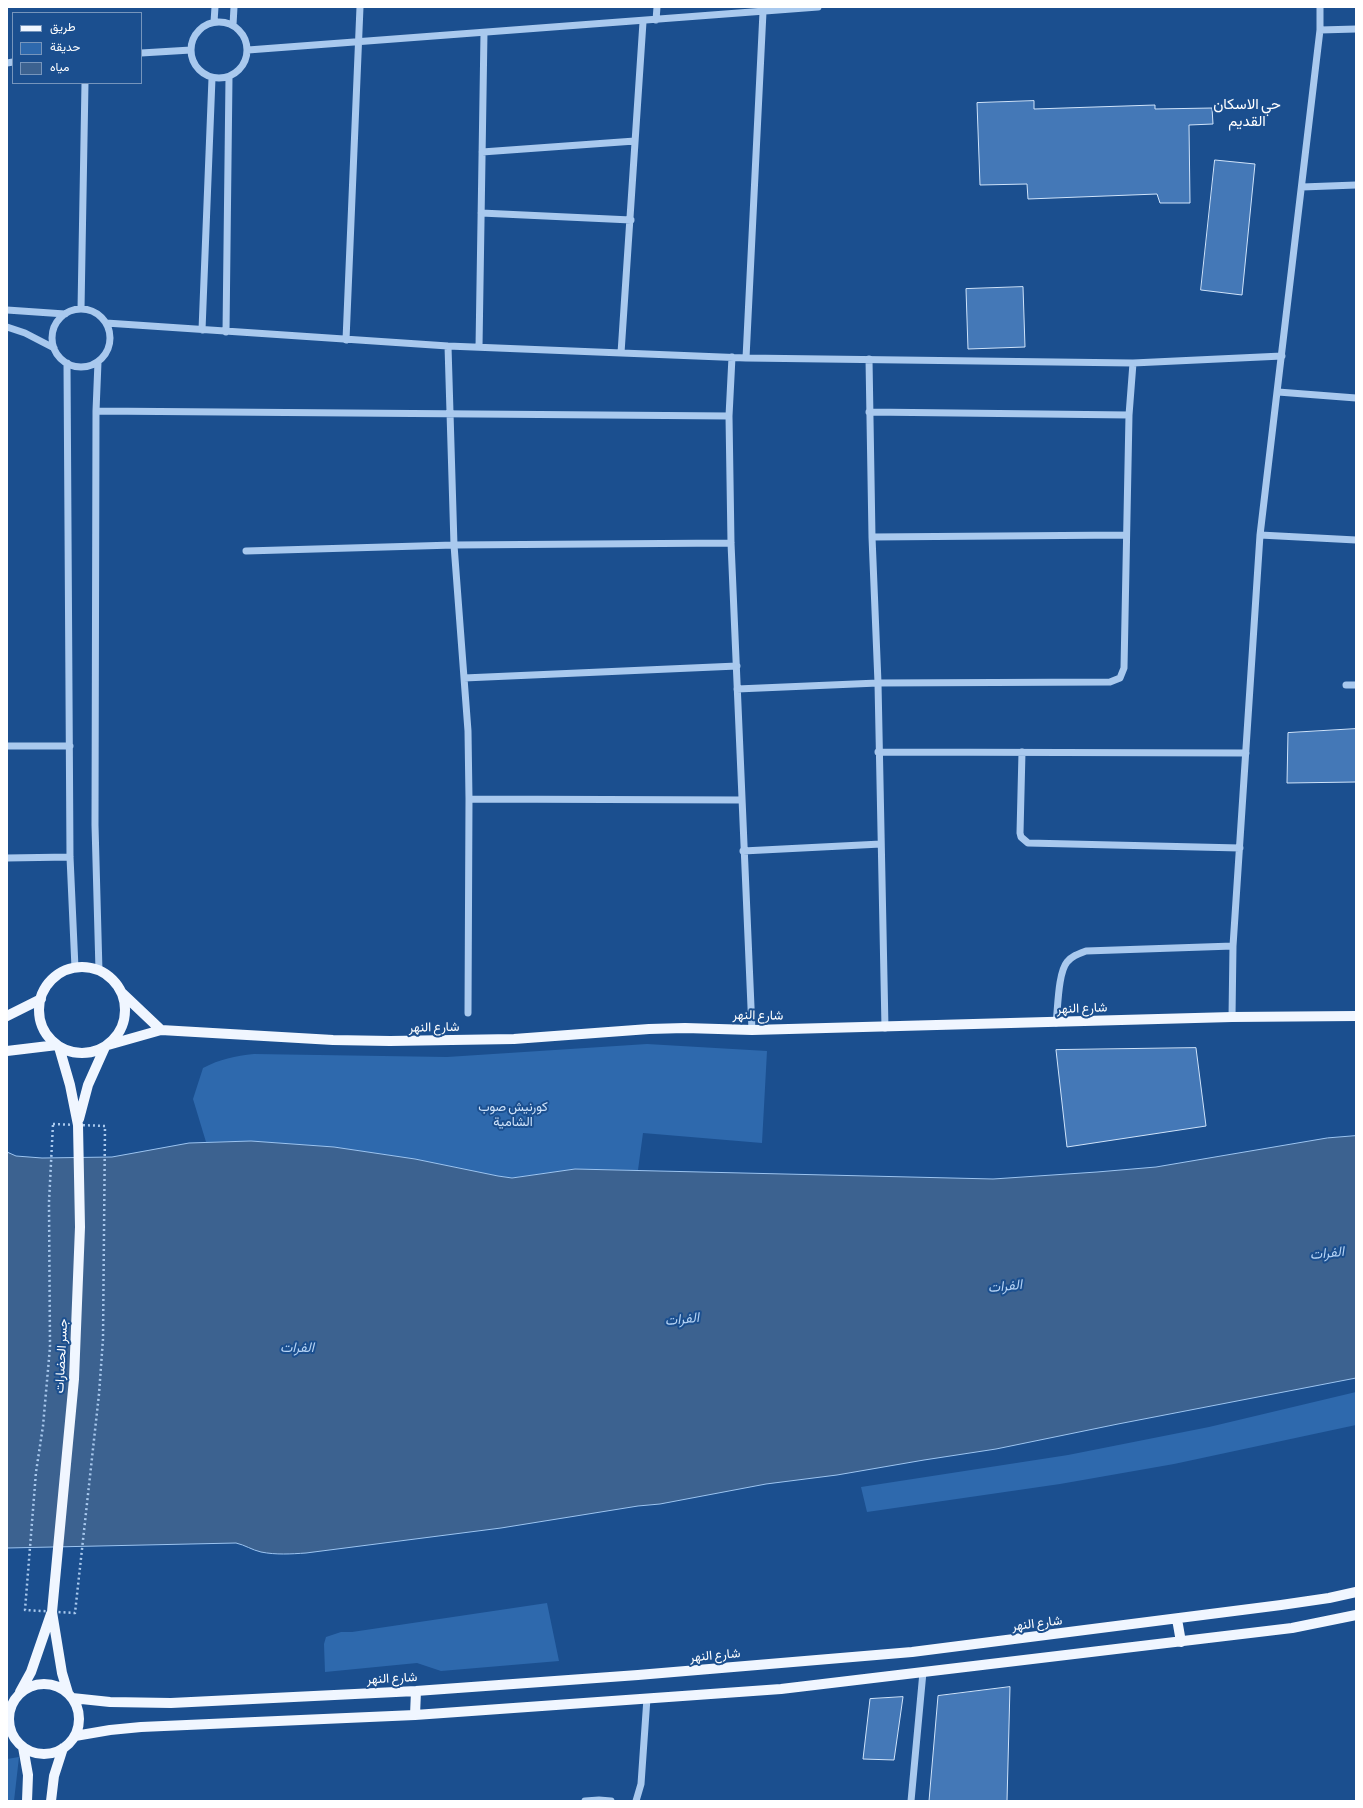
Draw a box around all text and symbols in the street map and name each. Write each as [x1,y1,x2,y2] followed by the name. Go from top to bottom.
[12,12,142,84] legend
[50,20,75,35] text: طريق
[50,40,80,55] text: حديقة
[50,60,69,75] text: مياه
[1213,96,1281,131] district label: حي الاسكان القديم
[1056,1000,1108,1018] street label: شارع النهر
[732,1008,784,1024] street label: شارع النهر
[408,1020,460,1036] street label: شارع النهر
[478,1100,548,1131] park label: كورنيش صوب الشامية
[1309,1244,1345,1264] water label: الفرات
[987,1277,1023,1297] water label: الفرات
[664,1310,700,1330] water label: الفرات
[52,1318,72,1394] street label: جسر الحضارات
[280,1340,314,1356] water label: الفرات
[1011,1613,1063,1635] street label: شارع النهر
[689,1646,741,1666] street label: شارع النهر
[366,1670,418,1688] street label: شارع النهر

